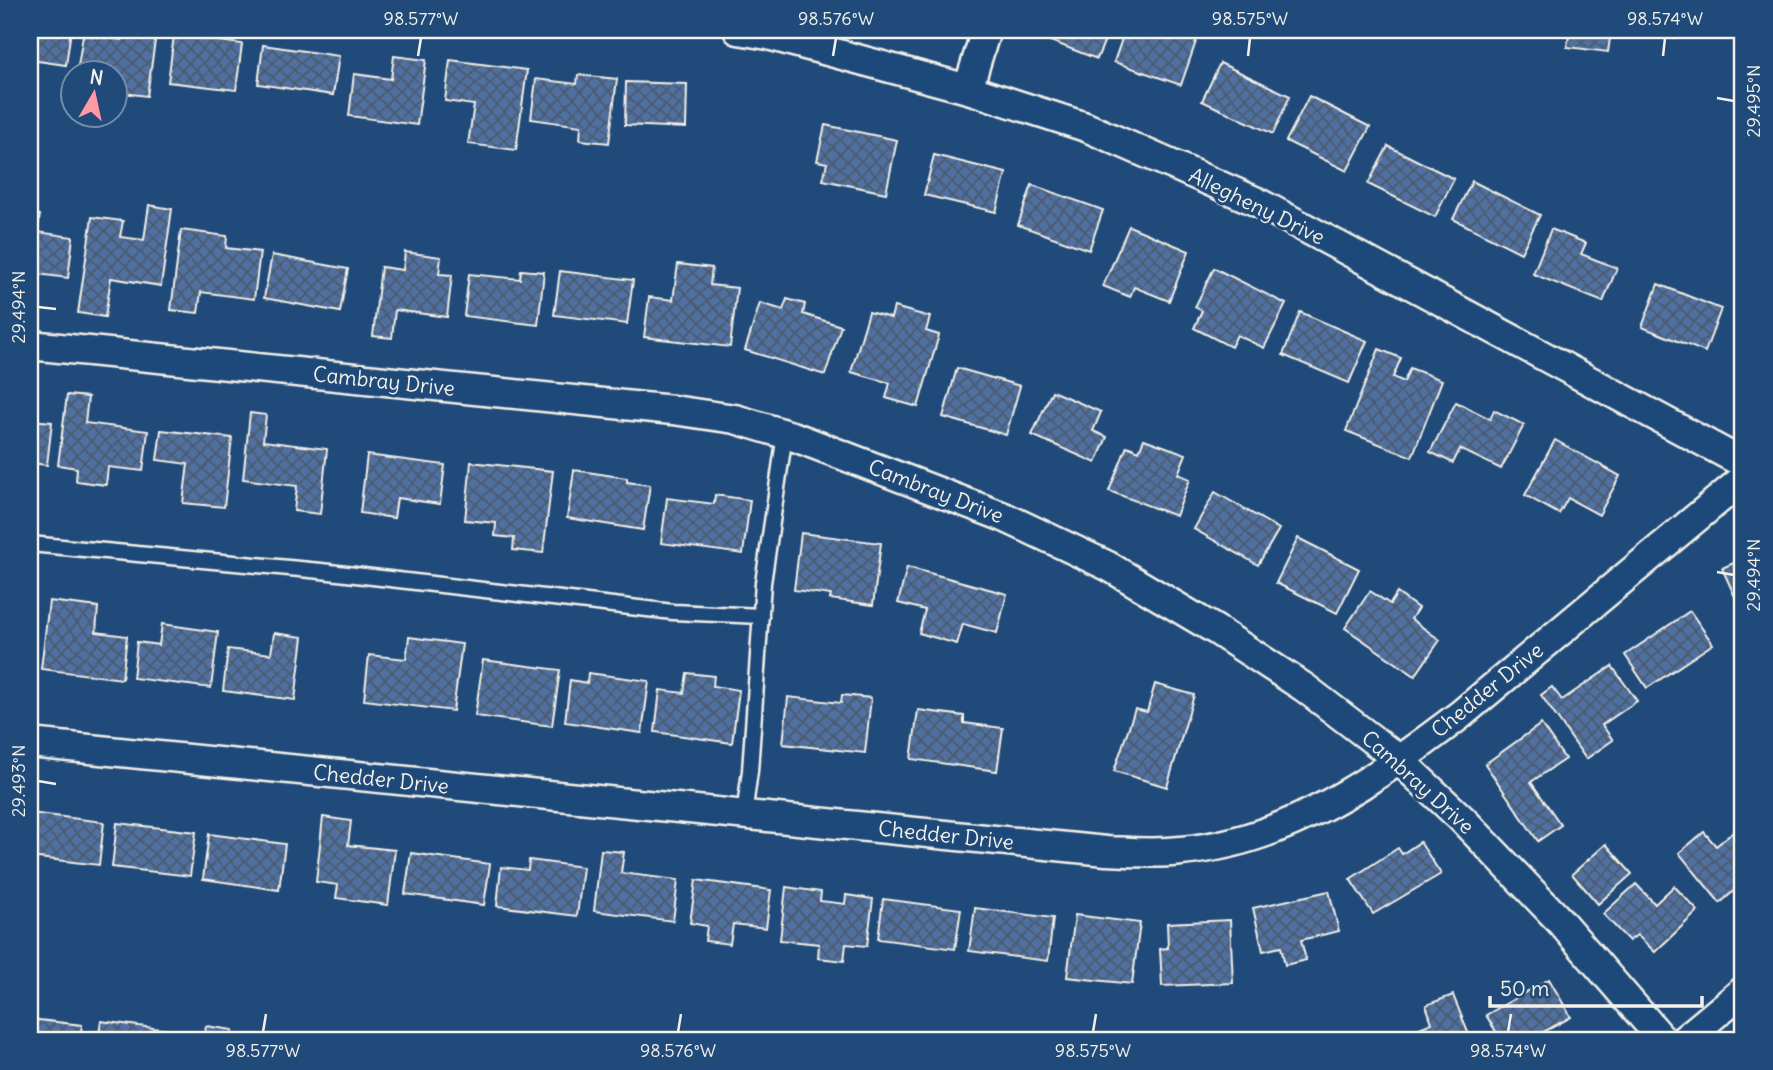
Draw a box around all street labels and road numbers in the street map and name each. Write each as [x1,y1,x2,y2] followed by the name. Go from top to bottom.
[1185,161,1329,251] street label: Allegheny Drive
[312,360,456,402] street label: Cambray Drive
[865,453,1007,529] street label: Cambray Drive
[1426,637,1548,743] street label: Chedder Drive
[1356,724,1480,840] street label: Cambray Drive
[312,758,450,800] street label: Chedder Drive
[877,814,1015,856] street label: Chedder Drive

